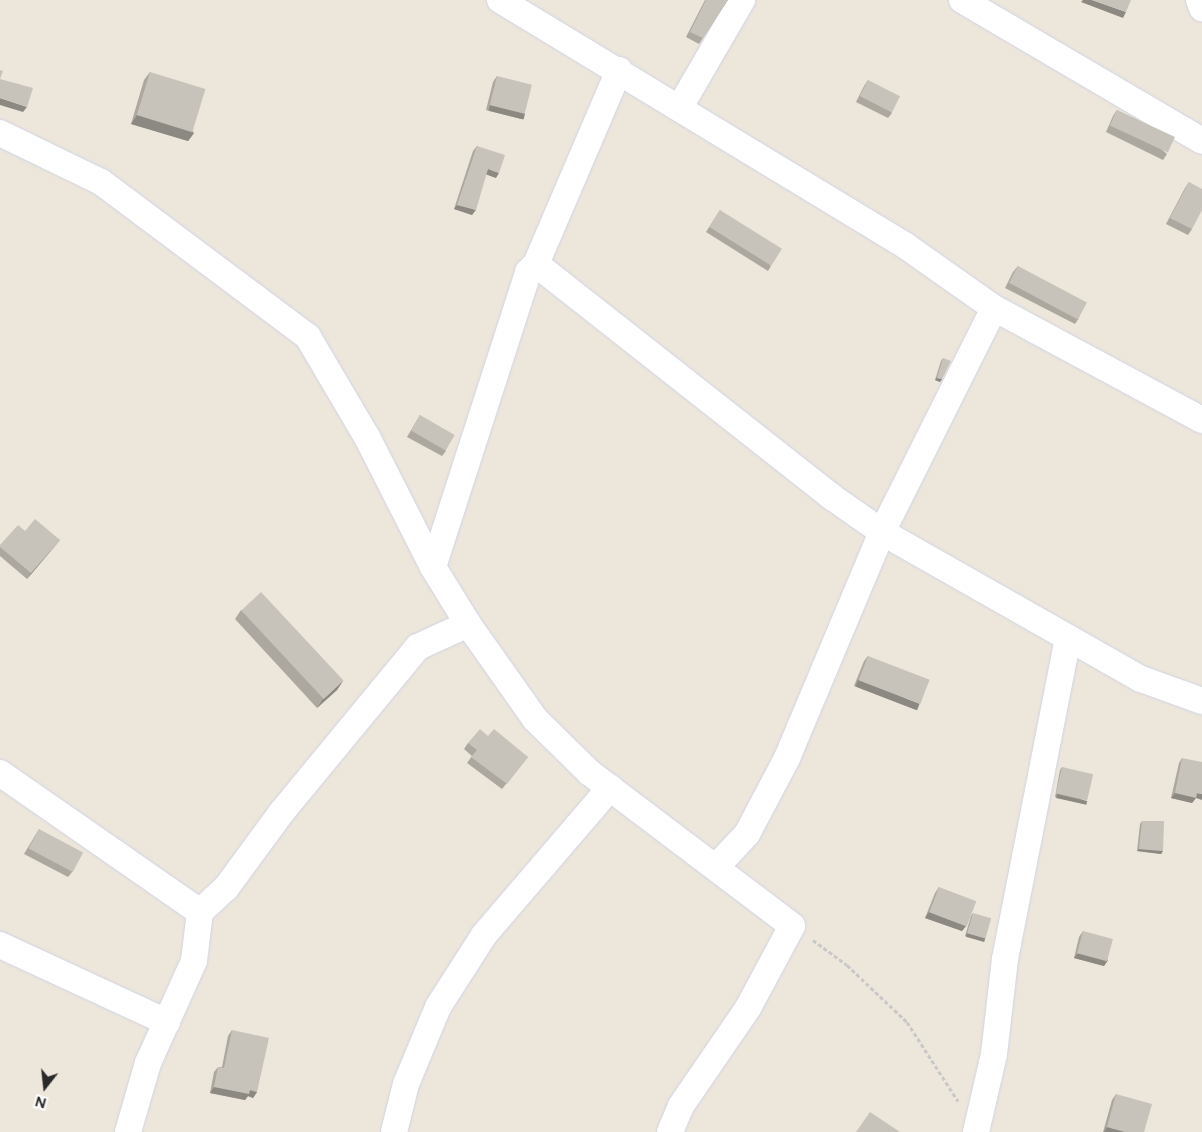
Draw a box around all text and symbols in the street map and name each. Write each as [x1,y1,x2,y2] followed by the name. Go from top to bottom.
[20,1062,70,1112] north arrow
[33,1092,48,1112] text: N

